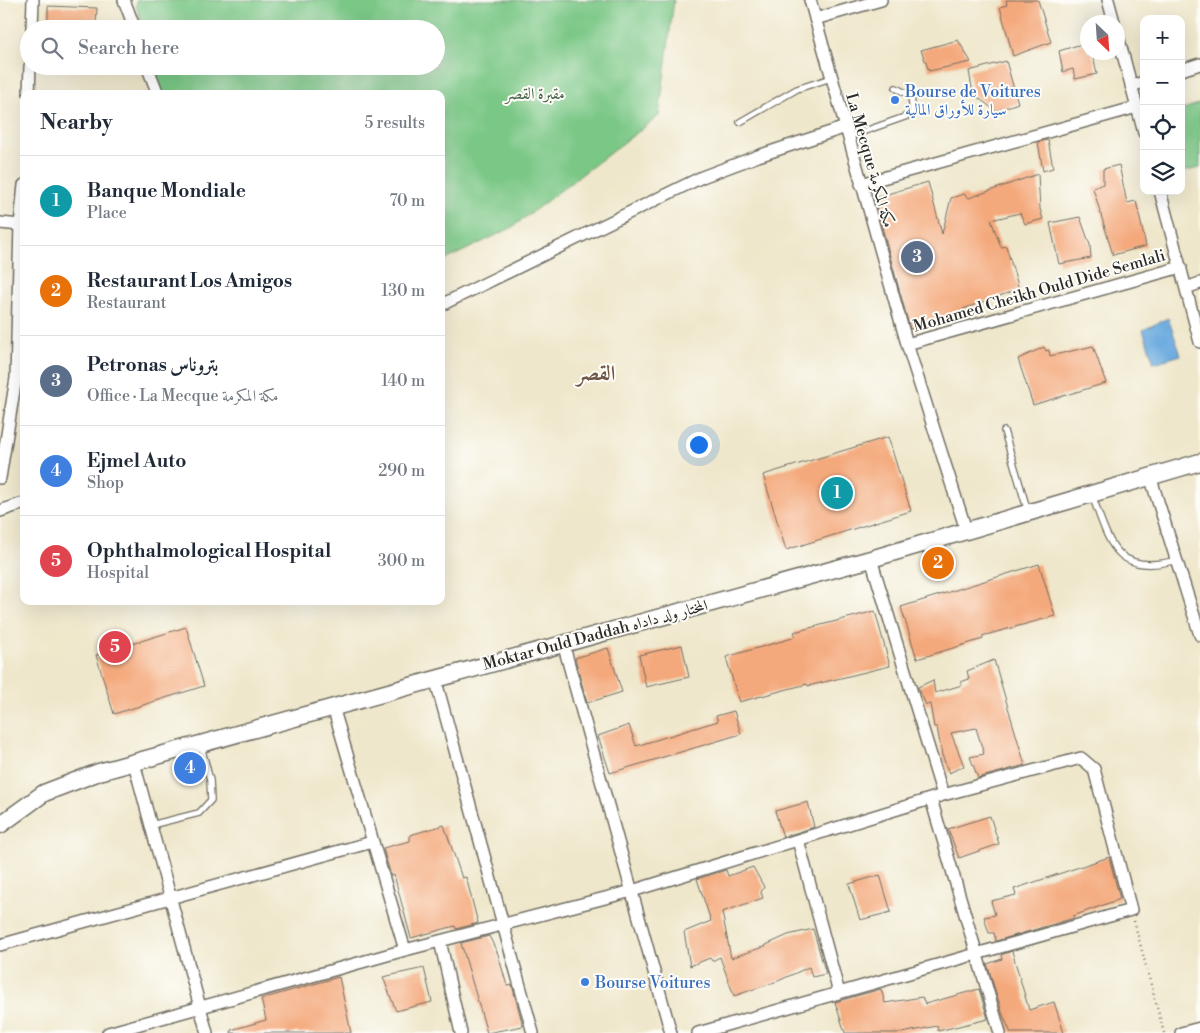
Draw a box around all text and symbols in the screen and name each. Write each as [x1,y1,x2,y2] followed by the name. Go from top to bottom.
[1080,15,1125,60] north arrow
[1140,15,1185,195] map controls
[1140,15,1185,60] button: +
[20,20,445,75] search box
[38,34,66,62] icon: search
[78,36,179,60] text: Search here
[1140,60,1185,105] button: −
[904,82,1041,120] place label: Bourse de Voitures سيارة للأوراق المالية
[503,84,565,104] park label: مقبرة القصر
[841,91,899,230] street label: La Mecque مكة المكرمة
[889,94,901,106] marker: Bourse de Voitures سيارة للأوراق المالية
[1140,105,1185,150] button: locate
[40,110,113,136] text: Nearby
[364,113,425,133] text: 5 results
[1140,150,1185,195] button: layers
[87,179,246,203] text: Banque Mondiale
[52,191,60,211] text: 1
[389,191,425,211] text: 70 m
[87,203,127,223] text: Place
[901,238,933,276] pin: 3
[911,245,1168,337] street label: Mohamed Cheikh Ould Dide Semlali
[87,269,292,293] text: Restaurant Los Amigos
[51,281,61,301] text: 2
[381,281,425,301] text: 130 m
[87,293,166,313] text: Restaurant
[87,353,218,377] text: Petronas بتروناس
[574,361,615,387] district label: القصر
[51,371,61,391] text: 3
[381,371,425,391] text: 140 m
[87,386,278,406] text: Office · La Mecque مكة المكرمة
[686,432,712,458] your location
[87,449,186,473] text: Ejmel Auto
[51,461,61,481] text: 4
[378,461,425,481] text: 290 m
[87,473,124,493] text: Shop
[821,474,853,512] pin: 1
[87,539,331,563] text: Ophthalmological Hospital
[922,544,954,582] pin: 2
[51,551,61,571] text: 5
[378,551,425,571] text: 300 m
[87,563,149,583] text: Hospital
[481,595,710,675] street label: Moktar Ould Daddah المختار ولد داداه
[99,628,131,666] pin: 5
[174,749,206,787] pin: 4
[594,973,710,993] place label: Bourse Voitures
[579,976,591,988] marker: Bourse Voitures

